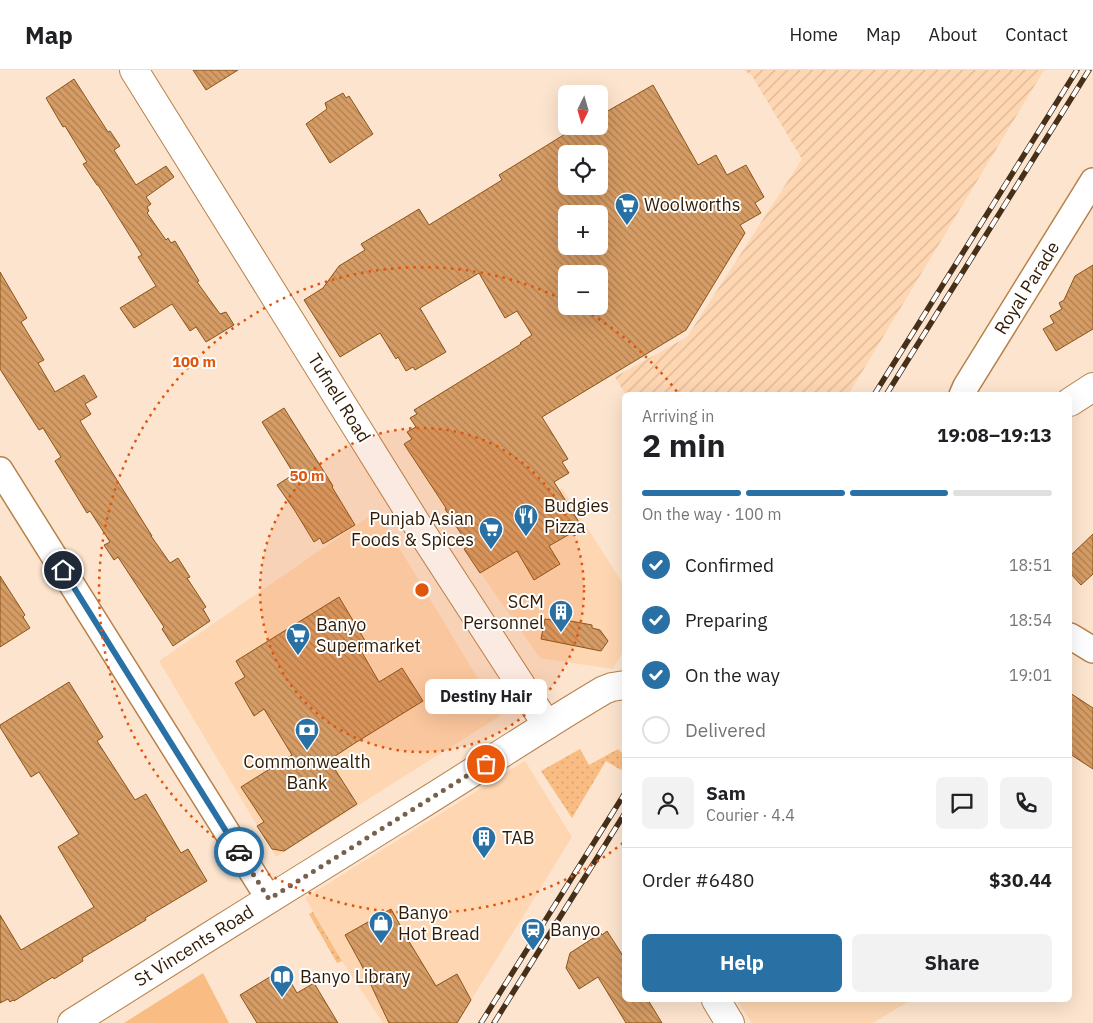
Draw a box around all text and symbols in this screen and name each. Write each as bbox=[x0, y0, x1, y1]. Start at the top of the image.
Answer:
text: Map bbox=[25, 19, 73, 51]
text: Home bbox=[790, 23, 838, 46]
text: Map bbox=[866, 23, 901, 46]
text: About bbox=[929, 23, 977, 46]
text: Contact bbox=[1005, 23, 1068, 46]
north arrow bbox=[558, 85, 608, 135]
map controls bbox=[558, 85, 608, 315]
button: locate bbox=[558, 145, 608, 195]
supermarket icon: Woolworths bbox=[614, 192, 640, 226]
place label: Woolworths bbox=[644, 193, 741, 216]
button: + bbox=[558, 205, 608, 255]
street label: Royal Parade bbox=[989, 237, 1064, 339]
button: − bbox=[558, 265, 608, 315]
street label: Tufnell Road bbox=[303, 349, 376, 447]
text: 100 m bbox=[172, 352, 216, 371]
text: Arriving in bbox=[642, 406, 714, 426]
text: 19:08–19:13 bbox=[937, 423, 1052, 447]
text: 2 min bbox=[642, 424, 726, 466]
text: 50 m bbox=[290, 466, 324, 485]
place label: Budgies Pizza bbox=[544, 494, 609, 538]
restaurant icon: Budgies Pizza bbox=[513, 503, 539, 537]
text: On the way · 100 m bbox=[642, 504, 781, 524]
place label: Punjab Asian Foods & Spices bbox=[351, 507, 474, 551]
supermarket icon: Punjab Asian Foods & Spices bbox=[478, 516, 504, 550]
pin bbox=[42, 549, 84, 591]
icon: check bbox=[642, 551, 670, 579]
text: Confirmed bbox=[685, 553, 774, 577]
text: 18:51 bbox=[1009, 555, 1052, 575]
icon: home bbox=[49, 556, 77, 584]
centre of rings bbox=[413, 581, 431, 599]
place label: SCM Personnel bbox=[463, 590, 544, 634]
building icon: SCM Personnel bbox=[548, 599, 574, 633]
icon: check bbox=[642, 606, 670, 634]
text: Preparing bbox=[685, 608, 767, 632]
text: 18:54 bbox=[1009, 610, 1052, 630]
place label: Banyo Supermarket bbox=[316, 613, 421, 657]
supermarket icon: Banyo Supermarket bbox=[285, 622, 311, 656]
icon: check bbox=[642, 661, 670, 689]
text: On the way bbox=[685, 663, 780, 687]
text: 19:01 bbox=[1009, 665, 1052, 685]
callout: Destiny Hair bbox=[425, 679, 547, 714]
text: Destiny Hair bbox=[440, 686, 532, 706]
bank icon: Commonwealth Bank bbox=[294, 717, 320, 751]
text: Delivered bbox=[685, 718, 766, 742]
pin bbox=[465, 743, 507, 785]
place label: Commonwealth Bank bbox=[243, 750, 371, 794]
icon: bag bbox=[472, 750, 500, 778]
button: person bbox=[642, 777, 694, 829]
button: chat bbox=[936, 777, 988, 829]
button: phone bbox=[1000, 777, 1052, 829]
text: Sam bbox=[706, 781, 746, 805]
text: Courier · 4.4 bbox=[706, 805, 795, 825]
building icon: TAB bbox=[471, 825, 497, 859]
place label: TAB bbox=[502, 826, 534, 849]
courier bbox=[214, 827, 264, 877]
icon: car bbox=[225, 838, 253, 866]
text: Order #6480 bbox=[642, 868, 754, 892]
text: $30.44 bbox=[989, 868, 1052, 892]
street label: St Vincents Road bbox=[130, 900, 258, 991]
place label: Banyo Hot Bread bbox=[398, 901, 480, 945]
shop icon: Banyo Hot Bread bbox=[368, 910, 394, 944]
station icon: Banyo bbox=[520, 917, 546, 951]
place label: Banyo bbox=[550, 918, 600, 941]
button: Help bbox=[642, 934, 842, 992]
button: Share bbox=[852, 934, 1052, 992]
library icon: Banyo Library bbox=[269, 964, 295, 998]
place label: Banyo Library bbox=[300, 965, 411, 988]

